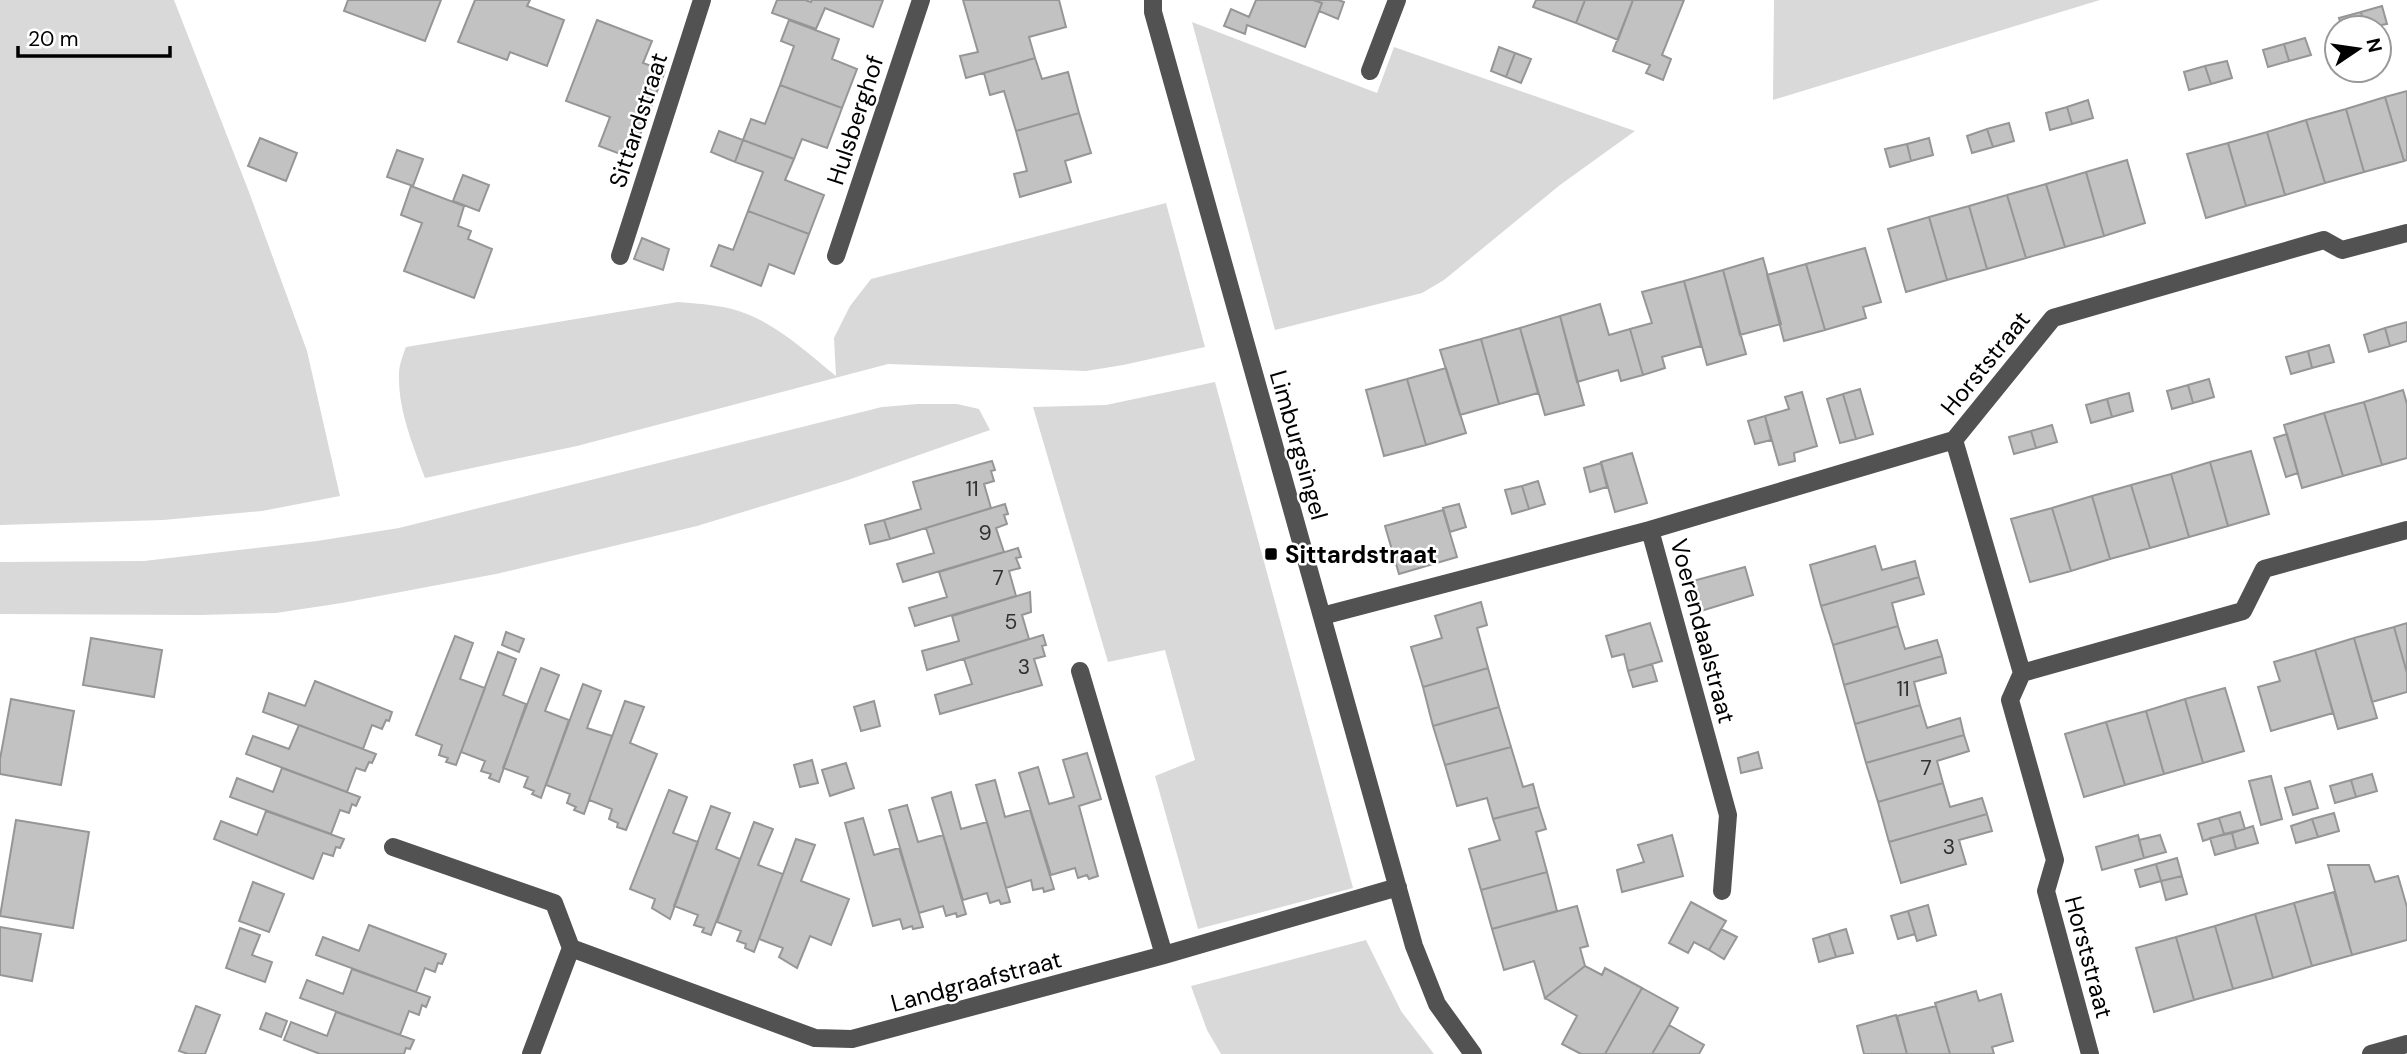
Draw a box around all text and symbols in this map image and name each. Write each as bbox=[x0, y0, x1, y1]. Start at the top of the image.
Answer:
scale bar bbox=[18, 14, 170, 58]
north arrow bbox=[2323, 14, 2393, 84]
text: 20 m bbox=[28, 25, 79, 53]
text: N bbox=[2360, 36, 2388, 55]
street label: Sittardstraat bbox=[602, 49, 674, 191]
street label: Hulsberghof bbox=[820, 51, 890, 189]
street label: Horststraat bbox=[1933, 305, 2037, 421]
street label: Limburgsingel bbox=[1263, 367, 1335, 523]
house number: 11 bbox=[965, 475, 979, 503]
house number: 9 bbox=[978, 519, 992, 547]
street label: Voerendaalstraat bbox=[1663, 535, 1743, 727]
place label: Sittardstraat bbox=[1285, 539, 1437, 570]
marker: Sittardstraat bbox=[1263, 546, 1279, 562]
house number: 7 bbox=[992, 564, 1004, 592]
house number: 5 bbox=[1005, 608, 1017, 636]
house number: 3 bbox=[1018, 653, 1030, 681]
house number: 11 bbox=[1896, 675, 1910, 703]
house number: 7 bbox=[1920, 754, 1932, 782]
house number: 3 bbox=[1943, 833, 1955, 861]
street label: Horststraat bbox=[2058, 892, 2120, 1022]
street label: Landgraafstraat bbox=[887, 943, 1065, 1019]

